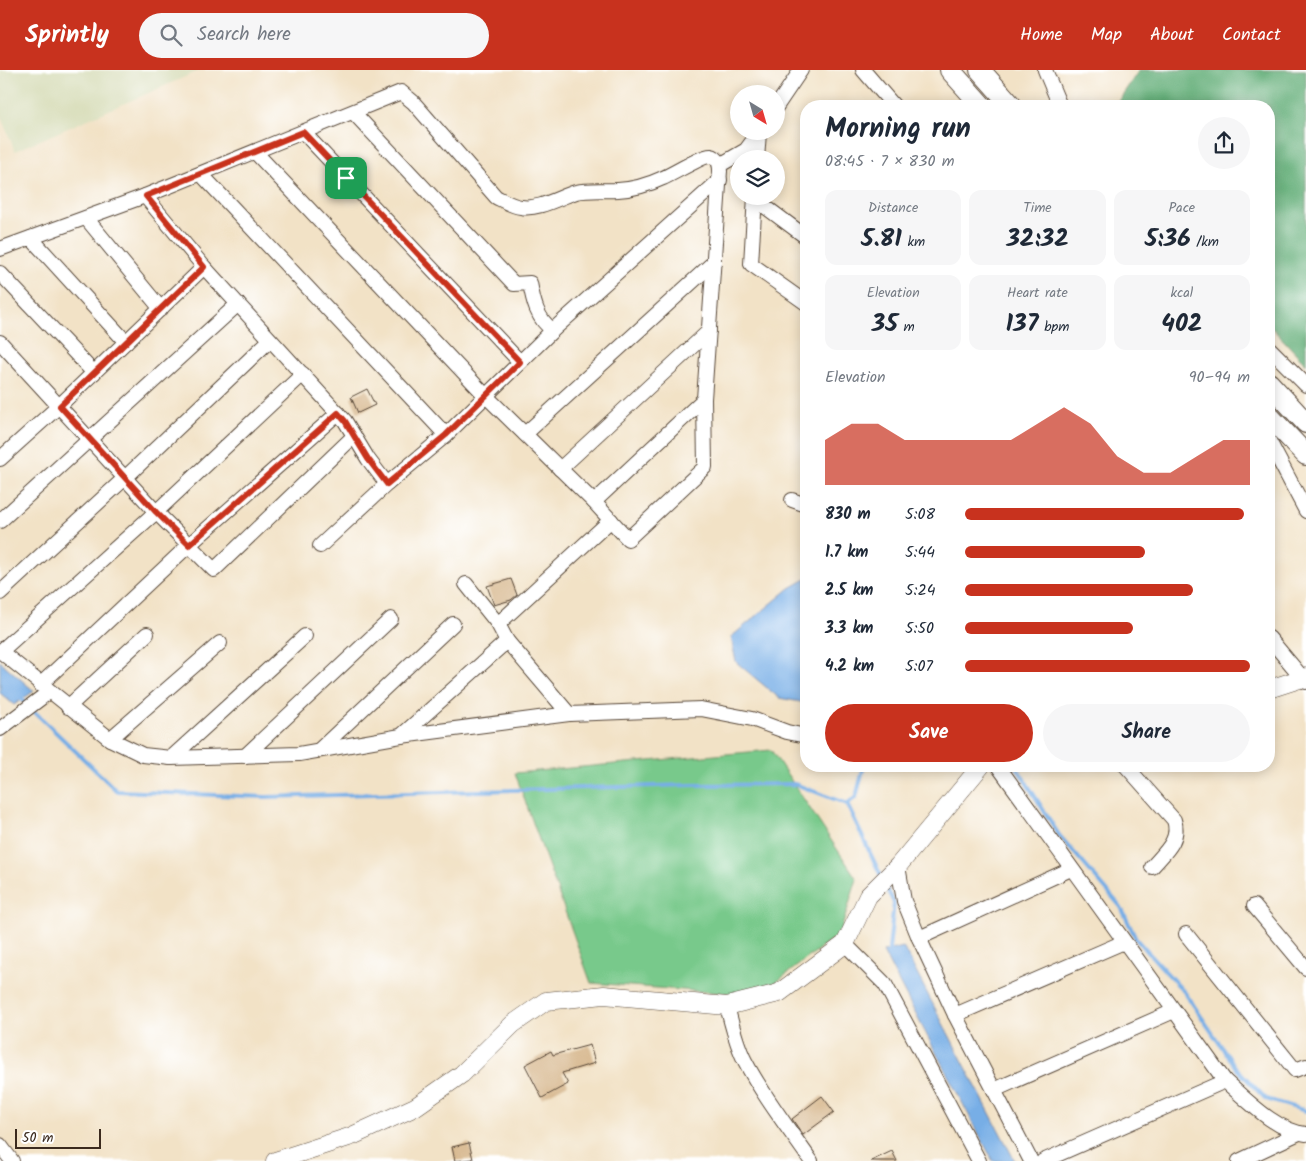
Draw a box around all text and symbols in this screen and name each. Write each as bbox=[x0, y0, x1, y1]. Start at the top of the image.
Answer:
search box bbox=[139, 13, 489, 58]
text: Sprintly bbox=[25, 16, 109, 55]
text: Search here bbox=[197, 20, 291, 50]
icon: search bbox=[157, 21, 185, 49]
text: Home bbox=[1020, 21, 1063, 50]
text: Map bbox=[1091, 21, 1122, 50]
text: About bbox=[1150, 21, 1194, 50]
text: Contact bbox=[1222, 21, 1281, 50]
north arrow bbox=[730, 85, 785, 140]
map controls bbox=[730, 85, 785, 205]
text: Morning run bbox=[825, 107, 971, 152]
button: share bbox=[1198, 117, 1250, 169]
text: 08:45 · 7 × 830 m bbox=[825, 149, 955, 174]
button: layers bbox=[730, 150, 785, 205]
pin bbox=[325, 157, 367, 199]
icon: arrive bbox=[332, 164, 360, 192]
text: Distance bbox=[868, 197, 918, 219]
text: Time bbox=[1023, 197, 1052, 219]
text: Pace bbox=[1168, 197, 1195, 219]
text: 5.81 bbox=[861, 219, 902, 259]
text: 32:32 bbox=[1006, 219, 1069, 259]
text: 5:36 bbox=[1145, 219, 1191, 259]
text: km bbox=[902, 231, 925, 253]
text: /km bbox=[1191, 231, 1219, 253]
text: Elevation bbox=[867, 282, 920, 304]
text: Heart rate bbox=[1007, 282, 1068, 304]
text: kcal bbox=[1170, 282, 1193, 304]
text: 35 bbox=[872, 304, 898, 344]
text: 137 bbox=[1006, 304, 1039, 344]
text: 402 bbox=[1161, 304, 1202, 344]
text: m bbox=[898, 316, 915, 338]
text: bpm bbox=[1039, 316, 1069, 338]
text: Elevation bbox=[825, 365, 886, 390]
text: 90–94 m bbox=[1189, 365, 1250, 390]
text: 830 m bbox=[825, 502, 871, 527]
text: 5:08 bbox=[905, 502, 935, 527]
text: 1.7 km bbox=[825, 540, 868, 565]
text: 5:44 bbox=[905, 540, 935, 565]
text: 2.5 km bbox=[825, 578, 873, 603]
text: 5:24 bbox=[905, 578, 936, 603]
text: 3.3 km bbox=[825, 616, 873, 641]
text: 5:50 bbox=[905, 616, 934, 641]
text: 4.2 km bbox=[825, 654, 874, 679]
text: 5:07 bbox=[905, 654, 933, 679]
button: Save bbox=[825, 704, 1033, 762]
button: Share bbox=[1043, 704, 1250, 762]
scale bar bbox=[15, 1126, 101, 1149]
text: 50 m bbox=[22, 1127, 53, 1149]

